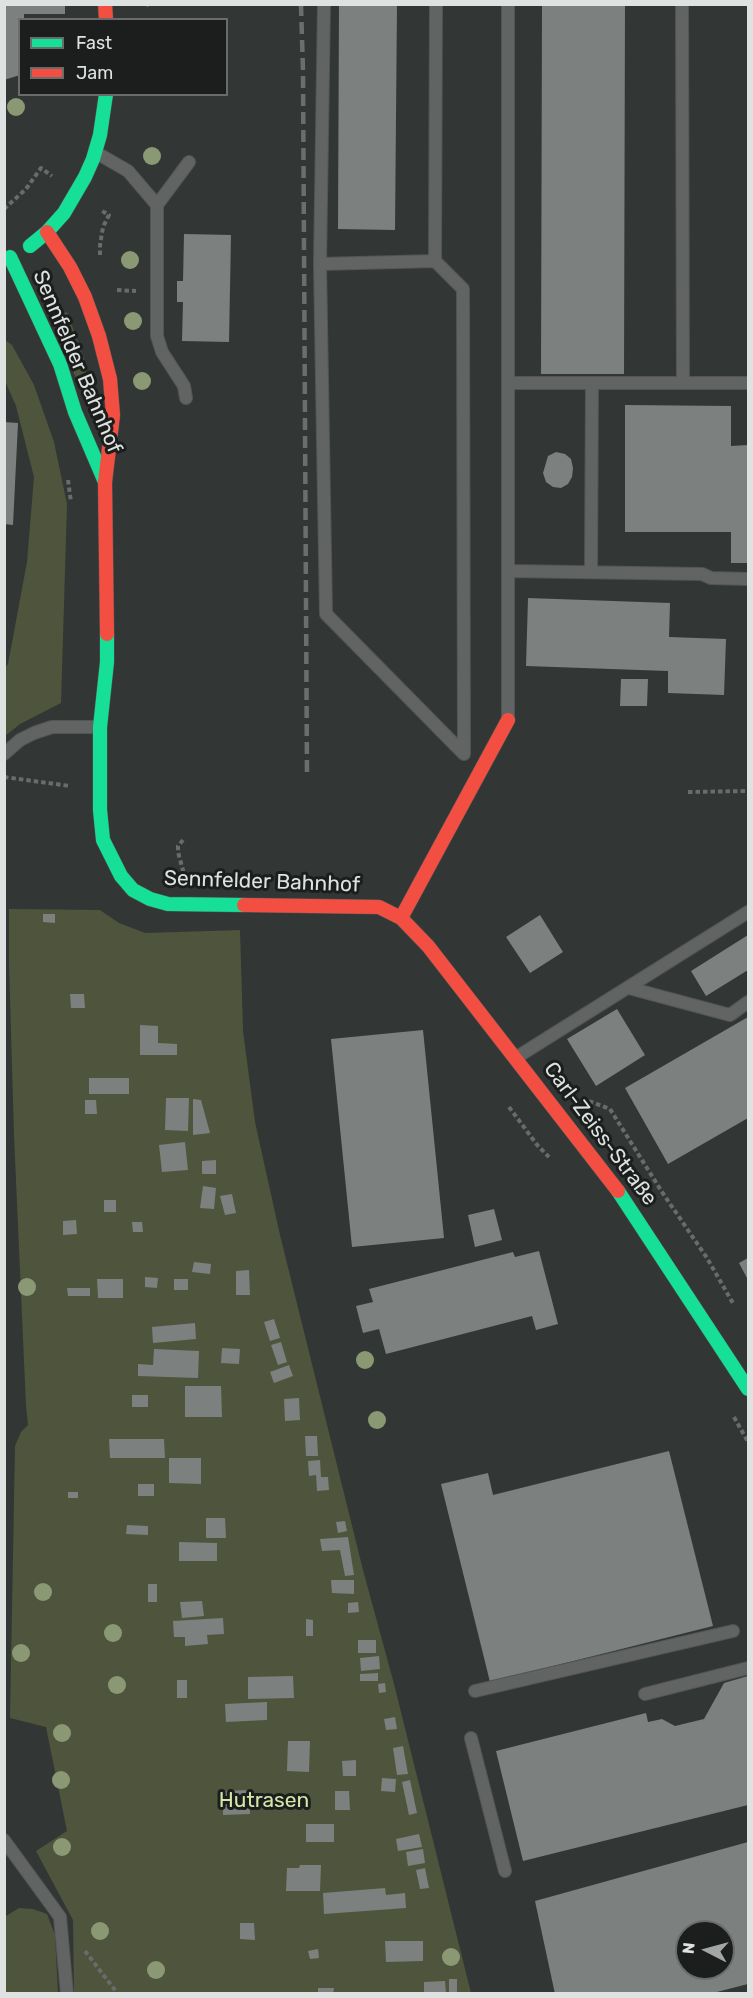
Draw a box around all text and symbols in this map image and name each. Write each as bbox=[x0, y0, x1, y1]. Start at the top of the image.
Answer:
legend bbox=[18, 18, 228, 96]
text: Fast bbox=[76, 32, 112, 54]
text: Jam bbox=[76, 62, 113, 84]
street label: Sennfelder Bahnhof bbox=[27, 267, 127, 457]
street label: Sennfelder Bahnhof bbox=[164, 866, 360, 898]
street label: Carl-Zeiss-Straße bbox=[538, 1057, 662, 1211]
park label: Hutrasen bbox=[219, 1788, 309, 1814]
north arrow bbox=[675, 1920, 735, 1980]
text: N bbox=[679, 1942, 699, 1955]

